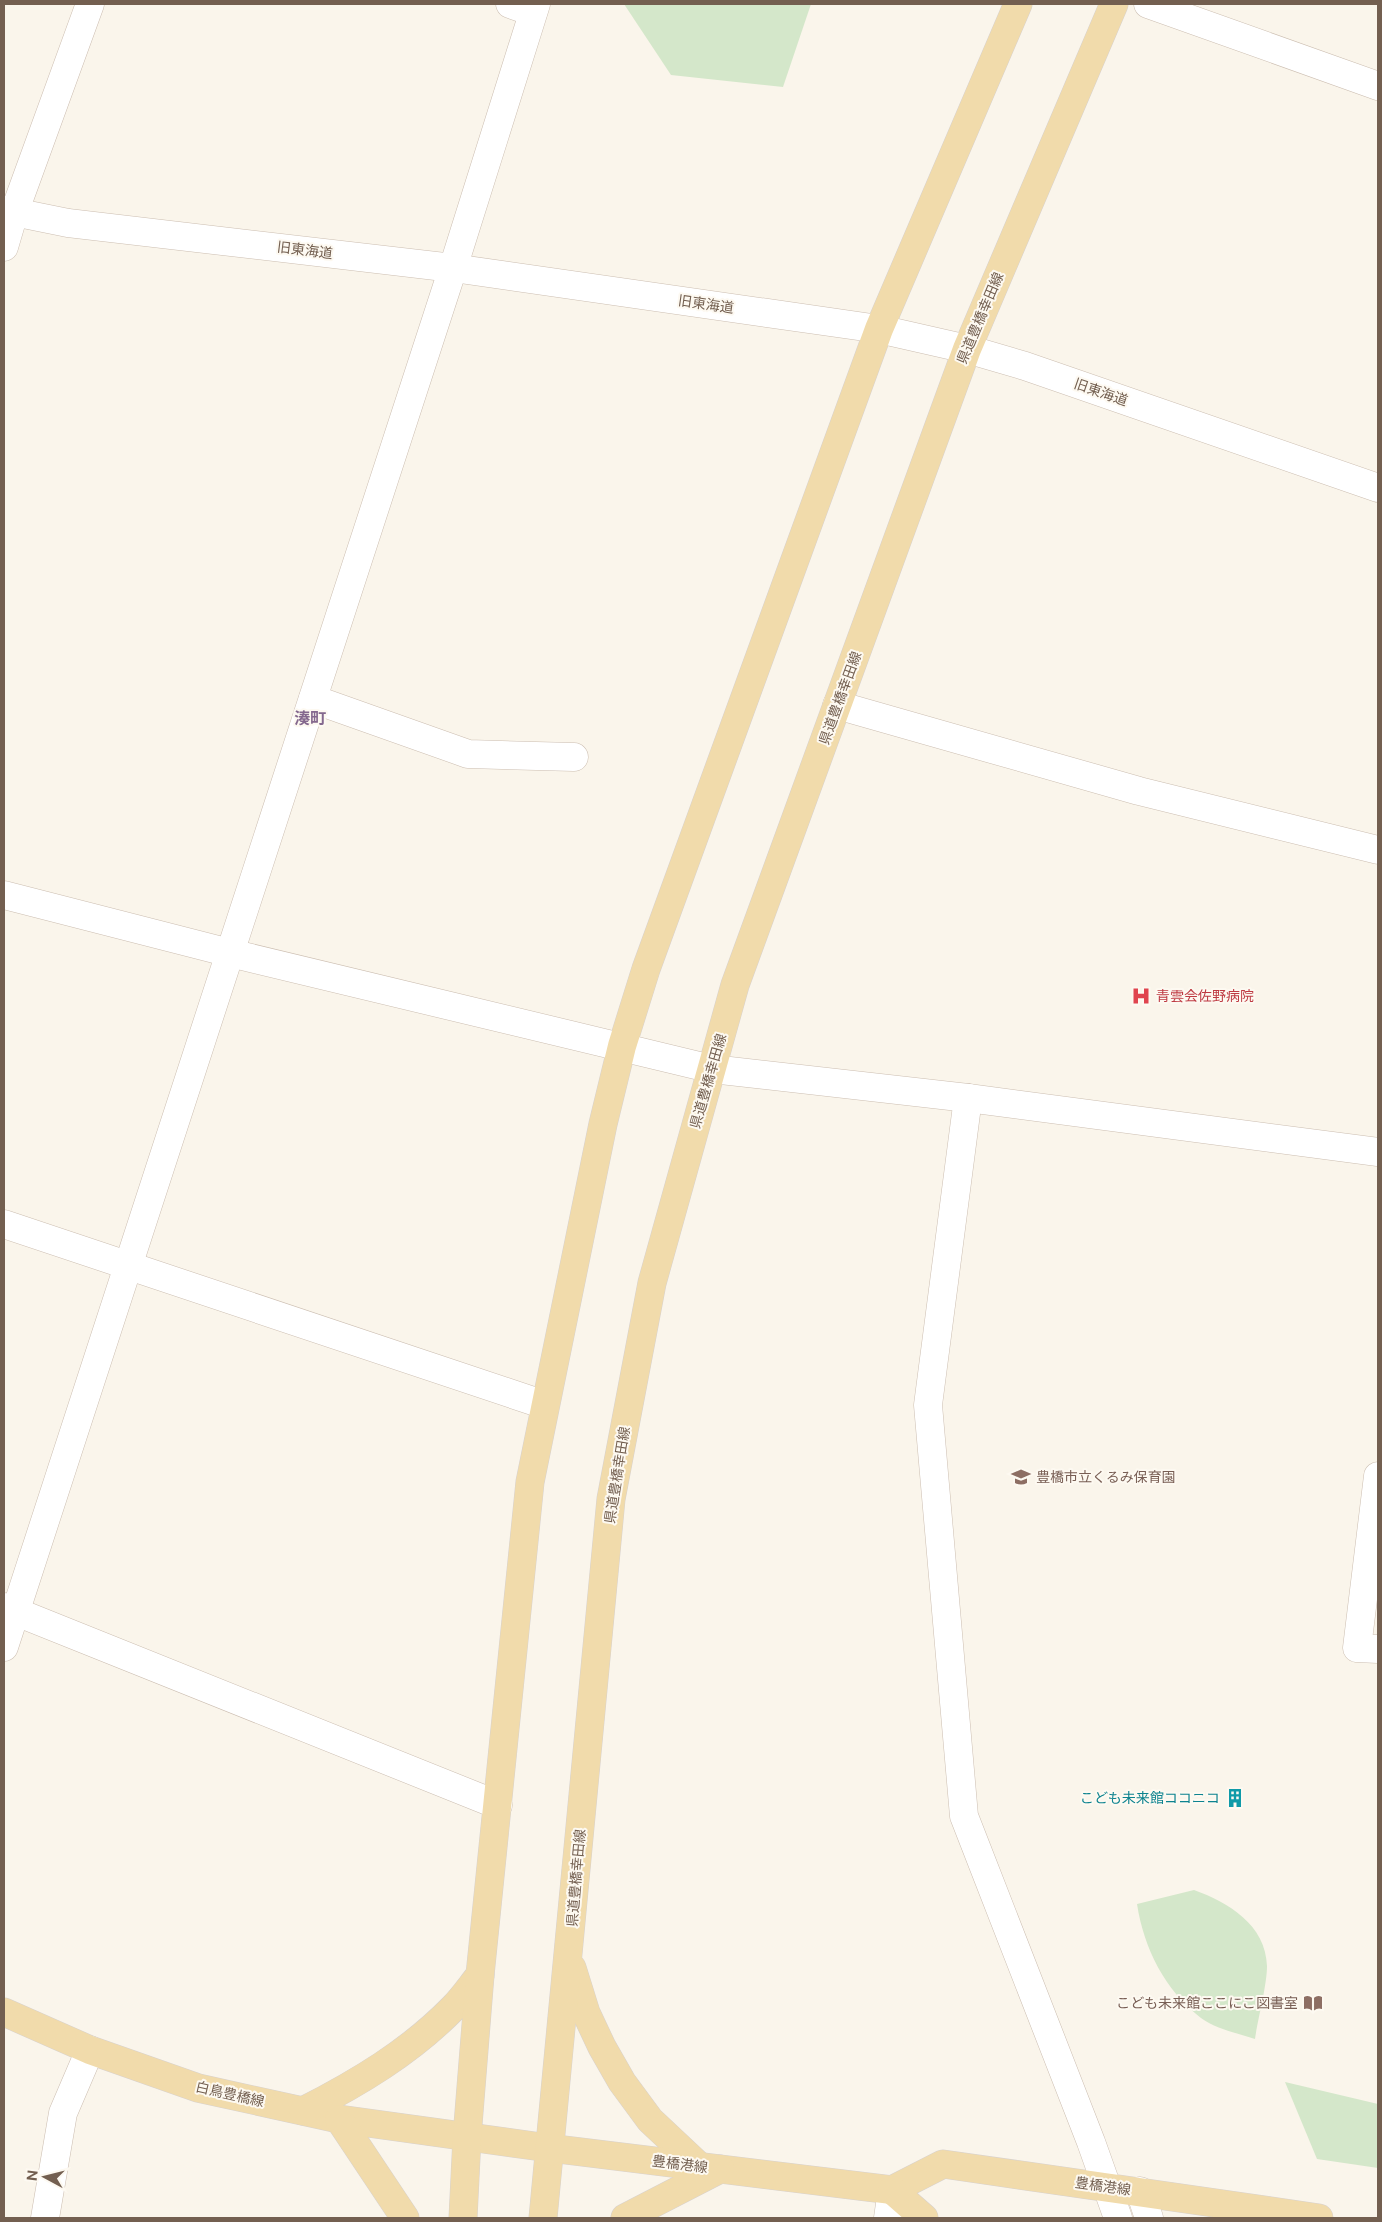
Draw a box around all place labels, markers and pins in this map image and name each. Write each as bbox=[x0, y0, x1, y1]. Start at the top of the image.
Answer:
hospital icon: 青雲会佐野病院 bbox=[1130, 985, 1152, 1007]
place label: 青雲会佐野病院 bbox=[1156, 988, 1254, 1004]
school or university icon: 豊橋市立くるみ保育園 bbox=[1010, 1466, 1032, 1488]
place label: 豊橋市立くるみ保育園 bbox=[1036, 1469, 1176, 1485]
building icon: こども未来館ココニコ bbox=[1224, 1787, 1246, 1809]
place label: こども未来館ココニコ bbox=[1080, 1790, 1220, 1806]
library icon: こども未来館ここにこ図書室 bbox=[1302, 1992, 1324, 2014]
place label: こども未来館ここにこ図書室 bbox=[1116, 1995, 1298, 2011]

